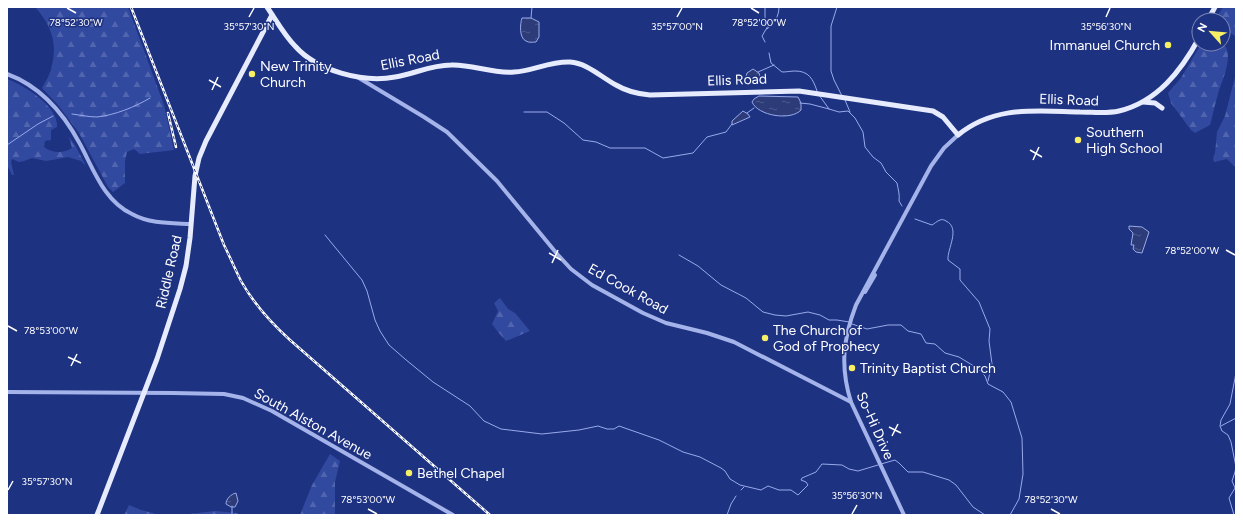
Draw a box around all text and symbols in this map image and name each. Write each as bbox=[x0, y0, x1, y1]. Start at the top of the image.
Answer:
north arrow bbox=[1191, 12, 1231, 52]
text: 78°52'30"W bbox=[49, 16, 103, 29]
text: 78°52'00"W bbox=[732, 16, 786, 29]
text: 35°57'30"N bbox=[224, 20, 274, 33]
text: 35°57'00"N bbox=[651, 20, 703, 33]
text: 35°56'30"N bbox=[1080, 20, 1132, 33]
text: N bbox=[1195, 21, 1210, 34]
place label: Immanuel Church bbox=[1050, 37, 1160, 54]
marker: Immanuel Church bbox=[1163, 40, 1173, 50]
street label: Ellis Road bbox=[379, 46, 441, 74]
place label: New Trinity Church bbox=[260, 58, 332, 91]
marker: New Trinity Church bbox=[247, 69, 257, 79]
street label: Ellis Road bbox=[707, 70, 767, 90]
street label: Ellis Road bbox=[1039, 90, 1099, 110]
place label: Southern High School bbox=[1086, 124, 1163, 157]
marker: Southern High School bbox=[1073, 135, 1083, 145]
street label: Riddle Road bbox=[152, 234, 186, 310]
text: 78°52'00"W bbox=[1165, 244, 1219, 257]
street label: Ed Cook Road bbox=[585, 260, 671, 318]
place label: The Church of God of Prophecy bbox=[773, 322, 880, 355]
text: 78°53'00"W bbox=[24, 324, 78, 337]
marker: The Church of God of Prophecy bbox=[760, 333, 770, 343]
place label: Trinity Baptist Church bbox=[860, 360, 996, 377]
marker: Trinity Baptist Church bbox=[847, 363, 857, 373]
street label: South Alston Avenue bbox=[251, 385, 375, 464]
street label: So-Hi Drive bbox=[853, 390, 898, 463]
place label: Bethel Chapel bbox=[417, 465, 505, 482]
marker: Bethel Chapel bbox=[404, 468, 414, 478]
text: 35°57'30"N bbox=[22, 475, 72, 488]
text: 35°56'30"N bbox=[831, 489, 883, 502]
text: 78°53'00"W bbox=[341, 493, 395, 506]
text: 78°52'30"W bbox=[1024, 493, 1078, 506]

